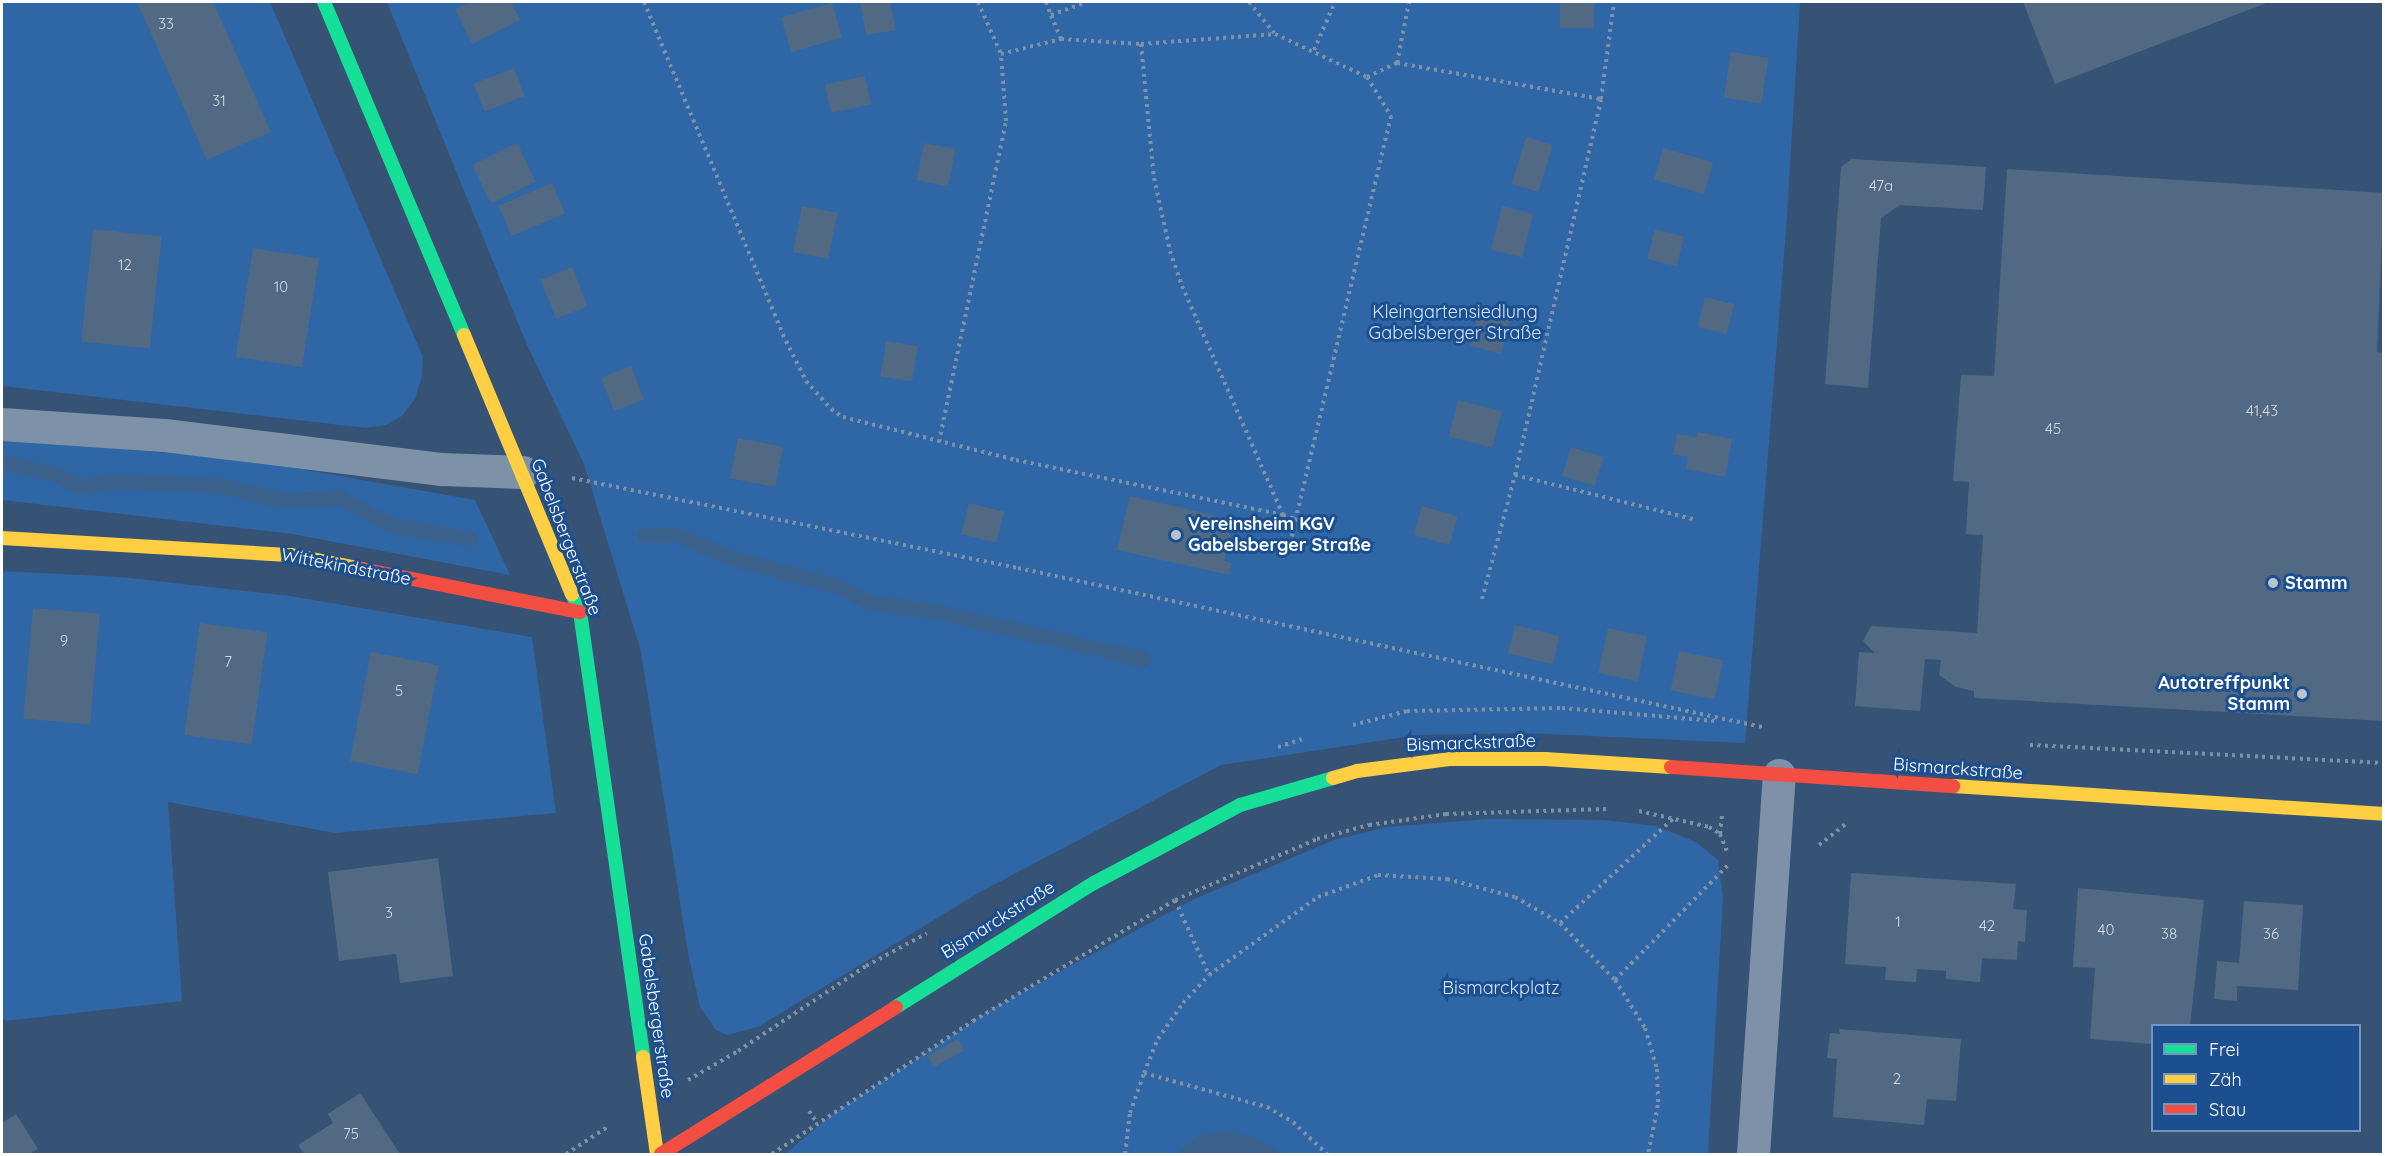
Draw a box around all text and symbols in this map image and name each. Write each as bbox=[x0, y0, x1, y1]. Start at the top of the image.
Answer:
house number: 33 bbox=[158, 15, 174, 33]
house number: 31 bbox=[212, 92, 226, 110]
house number: 47a bbox=[1869, 177, 1893, 195]
house number: 12 bbox=[118, 256, 132, 274]
house number: 10 bbox=[274, 278, 288, 296]
park label: Kleingartensiedlung Gabelsberger Straße bbox=[1369, 302, 1541, 344]
house number: 41,43 bbox=[2246, 402, 2278, 420]
house number: 45 bbox=[2045, 420, 2061, 438]
street label: Gabelsbergerstraße bbox=[526, 456, 606, 618]
place label: Vereinsheim KGV Gabelsberger Straße bbox=[1188, 514, 1371, 556]
marker: Vereinsheim KGV Gabelsberger Straße bbox=[1169, 528, 1183, 542]
street label: Wittekindstraße bbox=[279, 544, 413, 590]
place label: Stamm bbox=[2285, 572, 2348, 594]
marker: Stamm bbox=[2266, 576, 2280, 590]
house number: 9 bbox=[60, 632, 68, 650]
house number: 7 bbox=[224, 653, 232, 671]
place label: Autotreffpunkt Stamm bbox=[2158, 673, 2290, 716]
house number: 5 bbox=[395, 682, 403, 700]
marker: Autotreffpunkt Stamm bbox=[2295, 687, 2309, 701]
street label: Bismarckstraße bbox=[1406, 730, 1536, 756]
street label: Bismarckstraße bbox=[1892, 754, 2024, 784]
street label: Bismarckstraße bbox=[937, 876, 1059, 964]
house number: 3 bbox=[385, 904, 393, 922]
house number: 1 bbox=[1895, 913, 1901, 931]
house number: 42 bbox=[1979, 917, 1995, 935]
house number: 40 bbox=[2098, 921, 2114, 939]
house number: 38 bbox=[2161, 925, 2177, 943]
house number: 36 bbox=[2263, 925, 2279, 943]
street label: Gabelsbergerstraße bbox=[634, 932, 678, 1100]
park label: Bismarckplatz bbox=[1442, 977, 1560, 999]
legend bbox=[2151, 1024, 2361, 1132]
text: Frei bbox=[2209, 1038, 2240, 1061]
text: Zäh bbox=[2209, 1068, 2242, 1091]
house number: 2 bbox=[1893, 1070, 1901, 1088]
text: Stau bbox=[2209, 1098, 2246, 1121]
house number: 75 bbox=[343, 1125, 359, 1143]

